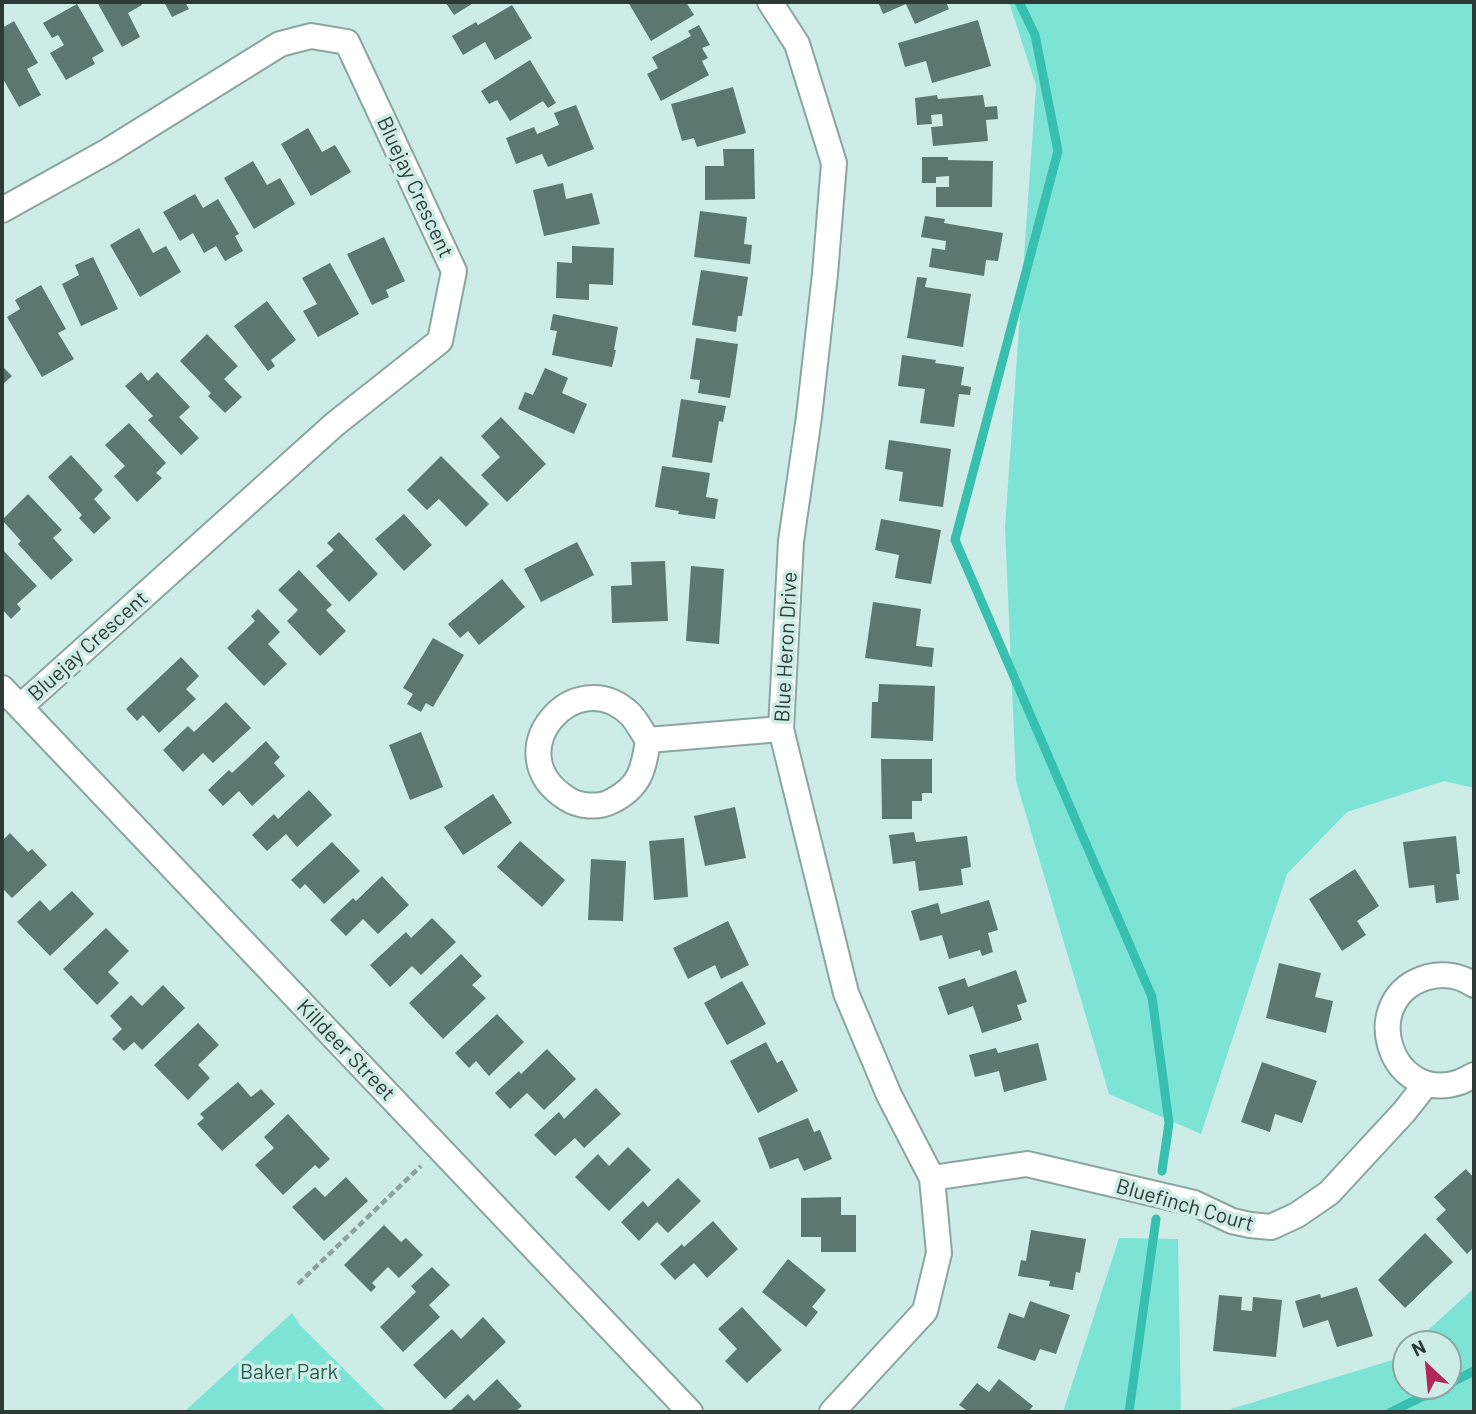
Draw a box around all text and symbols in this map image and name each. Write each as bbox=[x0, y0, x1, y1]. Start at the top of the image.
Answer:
street label: Bluejay Crescent bbox=[371, 113, 459, 261]
street label: Blue Heron Drive bbox=[769, 571, 803, 723]
street label: Bluejay Crescent bbox=[23, 586, 153, 706]
street label: Killdeer Street bbox=[291, 994, 401, 1106]
street label: Bluefinch Court bbox=[1113, 1173, 1257, 1237]
north arrow bbox=[1392, 1330, 1462, 1400]
text: N bbox=[1408, 1334, 1429, 1361]
park label: Baker Park bbox=[240, 1359, 338, 1385]

